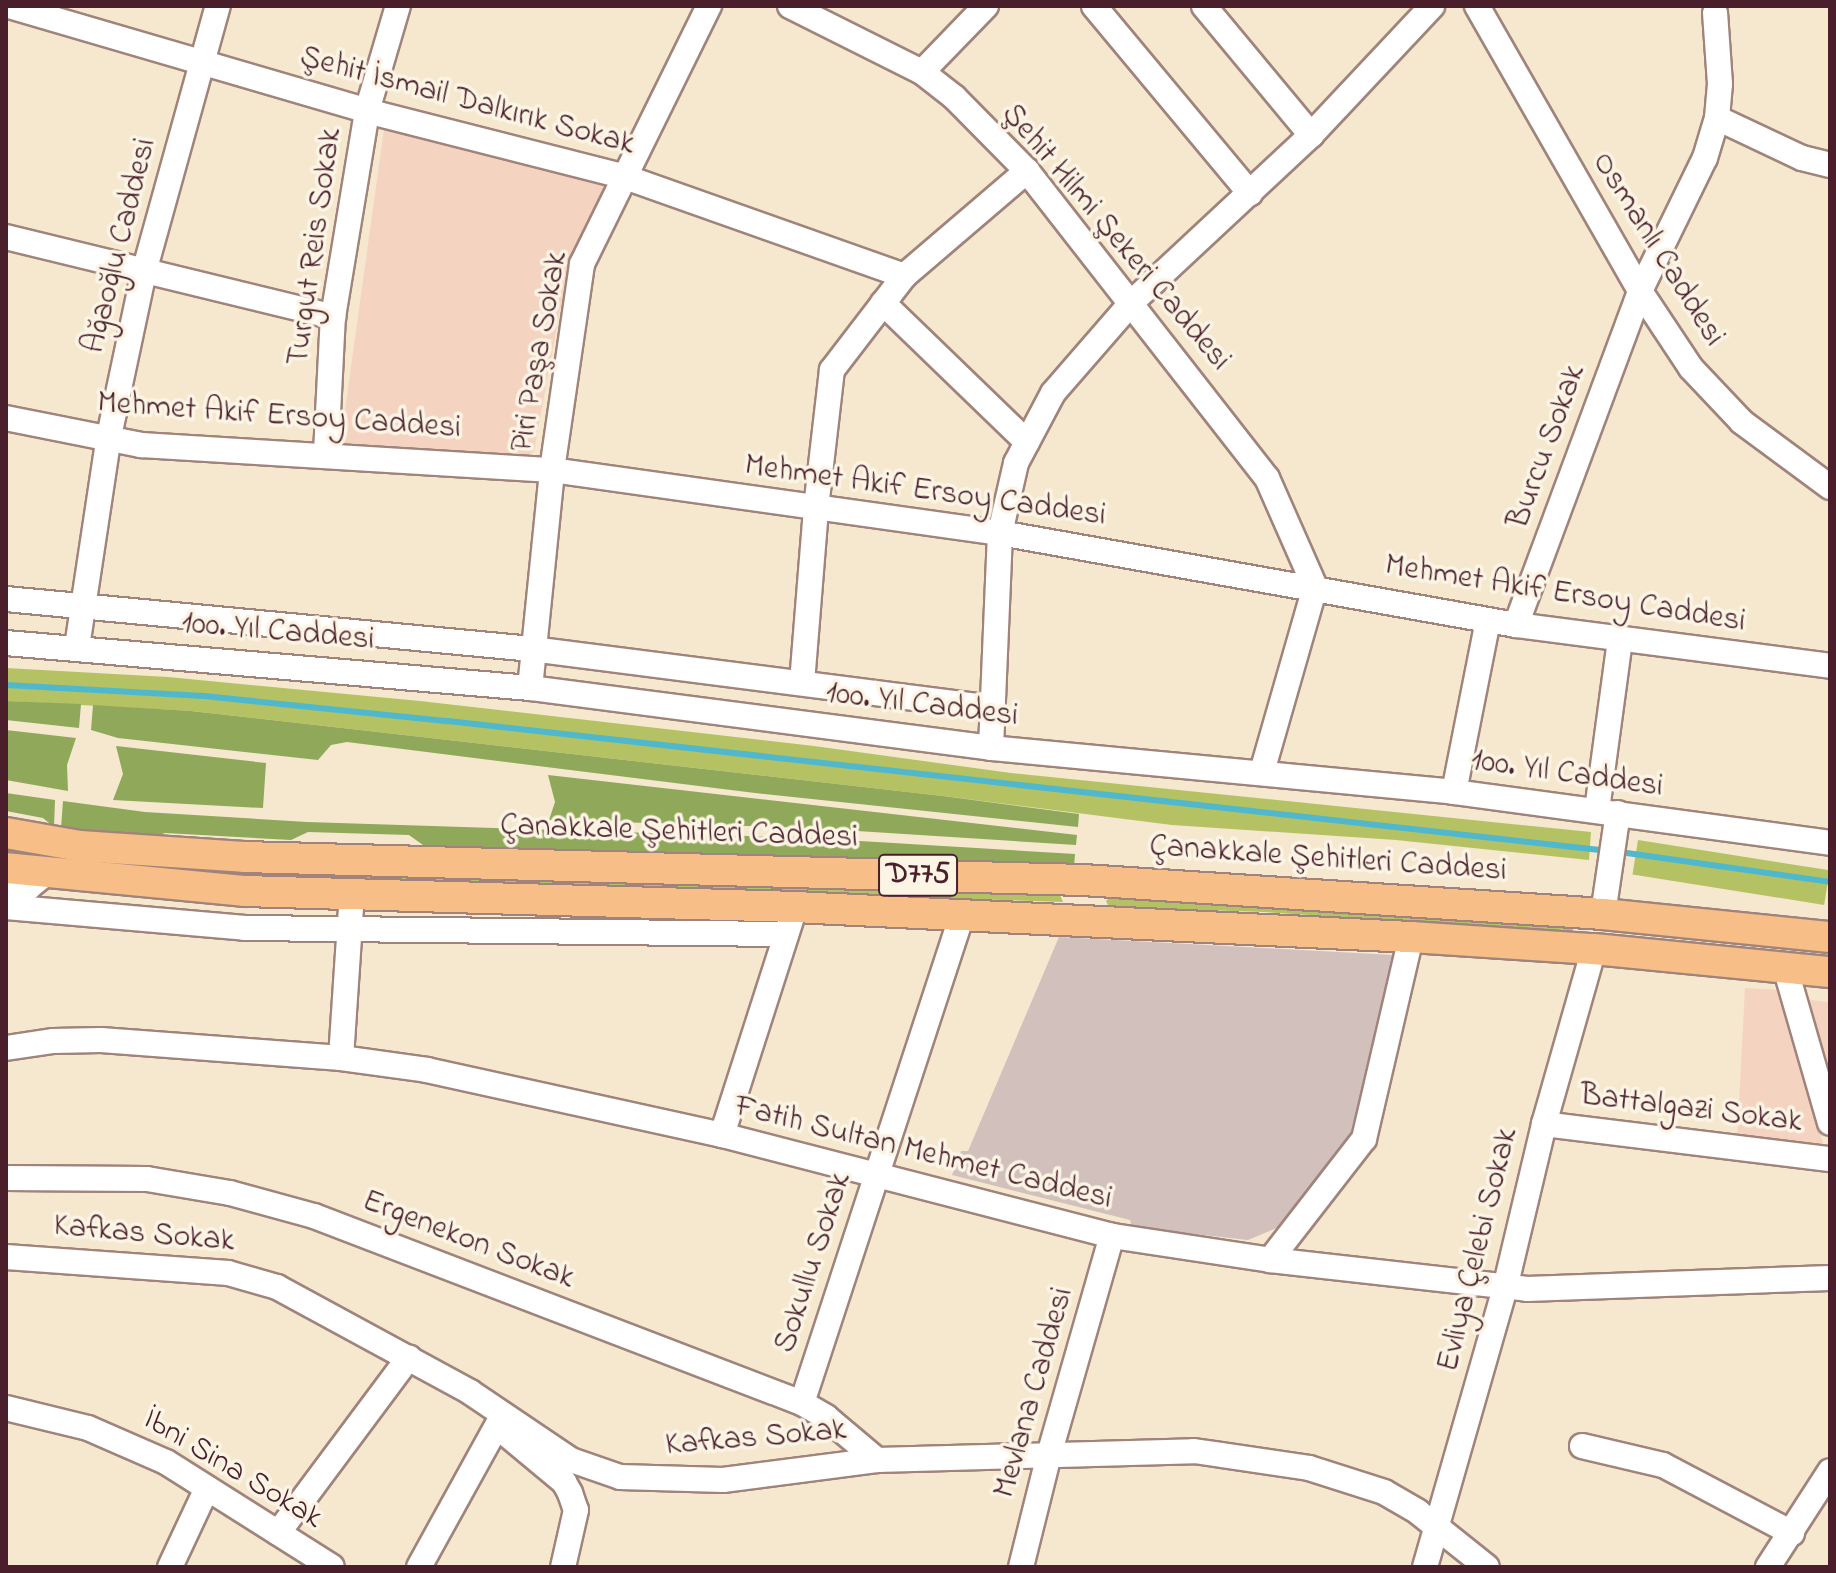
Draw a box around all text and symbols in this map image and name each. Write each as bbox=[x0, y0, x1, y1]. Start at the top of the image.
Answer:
street label: Şehit İsmail Dalkırık Sokak bbox=[296, 39, 638, 165]
street label: Şehit Hilmi Şekeri Caddesi bbox=[992, 97, 1238, 379]
street label: Turgut Reis Sokak bbox=[280, 126, 352, 368]
street label: Ağaoğlu Caddesi bbox=[76, 135, 166, 357]
street label: Osmanlı Caddesi bbox=[1582, 146, 1732, 354]
street label: Piri Paşa Sokak bbox=[504, 249, 578, 455]
street label: Burcu Sokak bbox=[1501, 360, 1595, 534]
street label: Mehmet Akif Ersoy Caddesi bbox=[96, 385, 462, 449]
street label: Mehmet Akif Ersoy Caddesi bbox=[742, 448, 1108, 536]
street label: Mehmet Akif Ersoy Caddesi bbox=[1382, 548, 1748, 642]
street label: 100. Yıl Caddesi bbox=[180, 605, 376, 661]
street label: 100. Yıl Caddesi bbox=[824, 675, 1020, 737]
street label: 100. Yıl Caddesi bbox=[1469, 743, 1665, 807]
street label: Çanakkale Şehitleri Caddesi bbox=[499, 808, 859, 858]
street label: Çanakkale Şehitleri Caddesi bbox=[1148, 828, 1508, 892]
road number: D775 bbox=[878, 849, 958, 901]
street label: Battalgazi Sokak bbox=[1578, 1077, 1804, 1143]
street label: Fatih Sultan Mehmet Caddesi bbox=[730, 1088, 1116, 1220]
street label: Evliya Çelebi Sokak bbox=[1430, 1124, 1528, 1376]
street label: Sokullu Sokak bbox=[767, 1168, 861, 1358]
street label: Ergenekon Sokak bbox=[356, 1183, 580, 1299]
street label: Kafkas Sokak bbox=[52, 1208, 236, 1262]
street label: Mevlana Caddesi bbox=[987, 1283, 1083, 1503]
street label: İbni Sina Sokak bbox=[135, 1401, 329, 1539]
street label: Kafkas Sokak bbox=[664, 1412, 848, 1466]

